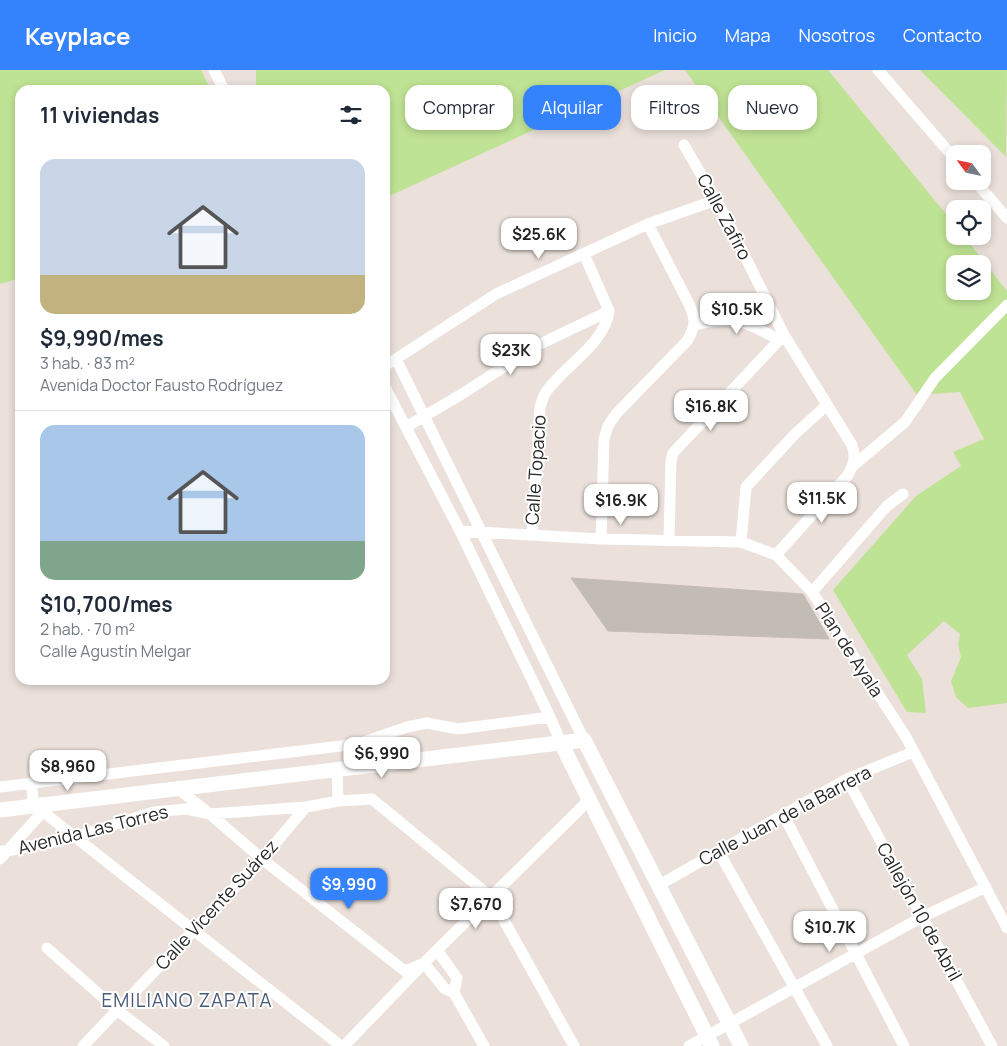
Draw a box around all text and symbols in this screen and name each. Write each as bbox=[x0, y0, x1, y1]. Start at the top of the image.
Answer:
text: Keyplace bbox=[25, 19, 130, 52]
text: Inicio bbox=[653, 23, 697, 47]
text: Mapa bbox=[725, 23, 771, 47]
text: Nosotros bbox=[799, 23, 875, 47]
text: Contacto bbox=[903, 23, 982, 47]
chip: Comprar bbox=[405, 85, 513, 130]
chip: Alquilar bbox=[523, 85, 621, 130]
chip: Filtros bbox=[631, 85, 718, 130]
chip: Nuevo bbox=[728, 85, 817, 130]
text: 11 viviendas bbox=[40, 101, 159, 129]
icon: filters bbox=[337, 101, 365, 129]
north arrow bbox=[946, 145, 991, 190]
map controls bbox=[946, 145, 991, 300]
street label: Calle Zafiro bbox=[692, 169, 758, 264]
icon: home bbox=[158, 192, 248, 282]
button: locate bbox=[946, 200, 991, 245]
pin: $25.6K bbox=[498, 218, 580, 260]
text: $25.6K bbox=[512, 223, 566, 245]
button: layers bbox=[946, 255, 991, 300]
pin: $10.5K bbox=[696, 292, 778, 335]
text: $10.5K bbox=[711, 298, 763, 320]
text: $9,990/mes bbox=[40, 324, 164, 352]
pin: $23K bbox=[481, 334, 541, 376]
text: $23K bbox=[491, 339, 531, 361]
text: 3 hab. · 83 m² bbox=[40, 352, 135, 374]
text: Avenida Doctor Fausto Rodríguez bbox=[40, 374, 283, 396]
pin: $16.8K bbox=[670, 390, 752, 432]
text: $16.8K bbox=[685, 395, 737, 417]
street label: Calle Topacio bbox=[519, 414, 551, 526]
icon: home bbox=[158, 457, 248, 547]
pin: $11.5K bbox=[781, 482, 863, 524]
pin: $16.9K bbox=[580, 484, 662, 526]
text: $11.5K bbox=[798, 487, 846, 509]
text: $16.9K bbox=[595, 489, 647, 511]
text: $10,700/mes bbox=[40, 590, 173, 618]
street label: Plan de Ayala bbox=[810, 598, 889, 701]
text: 2 hab. · 70 m² bbox=[40, 618, 135, 640]
text: Calle Agustín Melgar bbox=[40, 640, 191, 662]
pin: $6,990 bbox=[341, 736, 423, 779]
text: $6,990 bbox=[354, 742, 410, 764]
pin: $8,960 bbox=[27, 750, 109, 792]
text: $8,960 bbox=[40, 755, 96, 777]
street label: Calle Juan de la Barrera bbox=[694, 759, 875, 871]
street label: Avenida Las Torres bbox=[15, 799, 170, 859]
street label: Calle Vicente Suárez bbox=[150, 834, 283, 975]
street label: Callejón 10 de Abril bbox=[872, 838, 968, 985]
pin: $9,990 bbox=[308, 868, 390, 910]
text: $9,990 bbox=[321, 873, 377, 895]
pin: $7,670 bbox=[435, 888, 517, 930]
text: $7,670 bbox=[450, 893, 502, 915]
pin: $10.7K bbox=[789, 910, 871, 953]
text: $10.7K bbox=[804, 916, 856, 938]
district label: EMILIANO ZAPATA bbox=[101, 987, 273, 1013]

